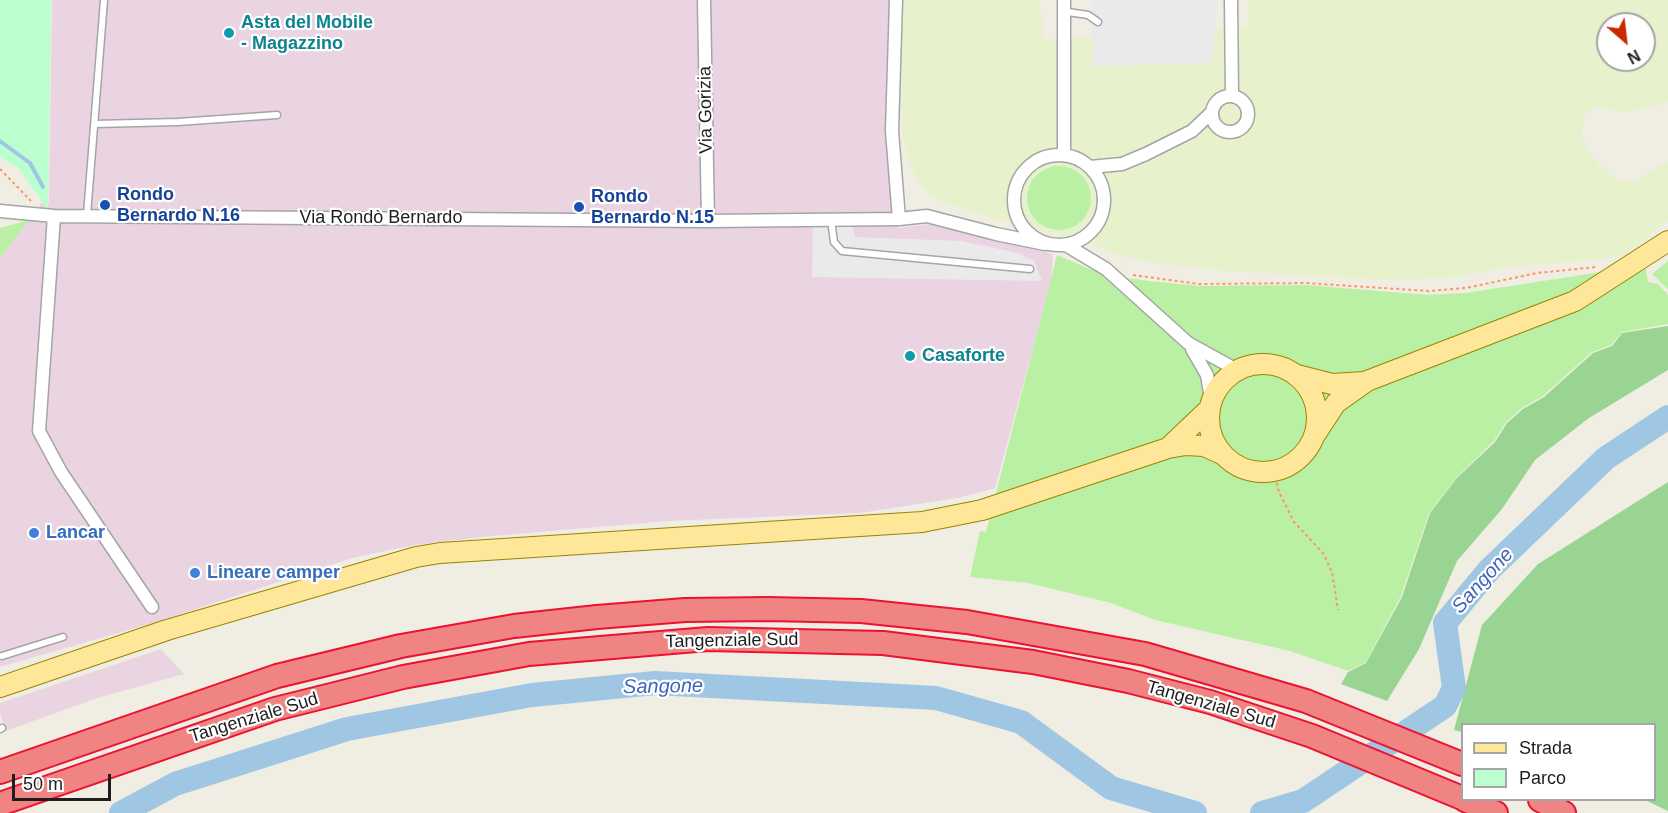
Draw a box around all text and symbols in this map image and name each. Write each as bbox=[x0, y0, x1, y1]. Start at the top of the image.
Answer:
place label: Asta del Mobile - Magazzino bbox=[241, 12, 373, 54]
north arrow bbox=[1596, 12, 1656, 72]
marker: Asta del Mobile - Magazzino bbox=[222, 26, 236, 40]
text: N bbox=[1625, 46, 1643, 67]
street label: Via Gorizia bbox=[694, 66, 718, 154]
place label: Rondo Bernardo N.16 bbox=[117, 184, 240, 226]
place label: Rondo Bernardo N.15 bbox=[591, 186, 714, 228]
marker: Rondo Bernardo N.16 bbox=[98, 198, 112, 212]
marker: Rondo Bernardo N.15 bbox=[572, 200, 586, 214]
street label: Via Rondò Bernardo bbox=[300, 207, 462, 229]
place label: Casaforte bbox=[922, 345, 1005, 367]
marker: Casaforte bbox=[903, 349, 917, 363]
place label: Lancar bbox=[46, 522, 105, 544]
marker: Lancar bbox=[27, 526, 41, 540]
water label: Sangone bbox=[1447, 543, 1519, 619]
place label: Lineare camper bbox=[207, 562, 340, 584]
marker: Lineare camper bbox=[188, 566, 202, 580]
street label: Tangenziale Sud bbox=[665, 629, 799, 653]
water label: Sangone bbox=[623, 674, 703, 700]
street label: Tangenziale Sud bbox=[1144, 676, 1278, 734]
street label: Tangenziale Sud bbox=[187, 688, 321, 748]
legend bbox=[1461, 723, 1656, 801]
text: Strada bbox=[1519, 738, 1572, 758]
scale bar bbox=[15, 762, 114, 800]
text: Parco bbox=[1519, 768, 1566, 788]
text: 50 m bbox=[23, 774, 63, 794]

